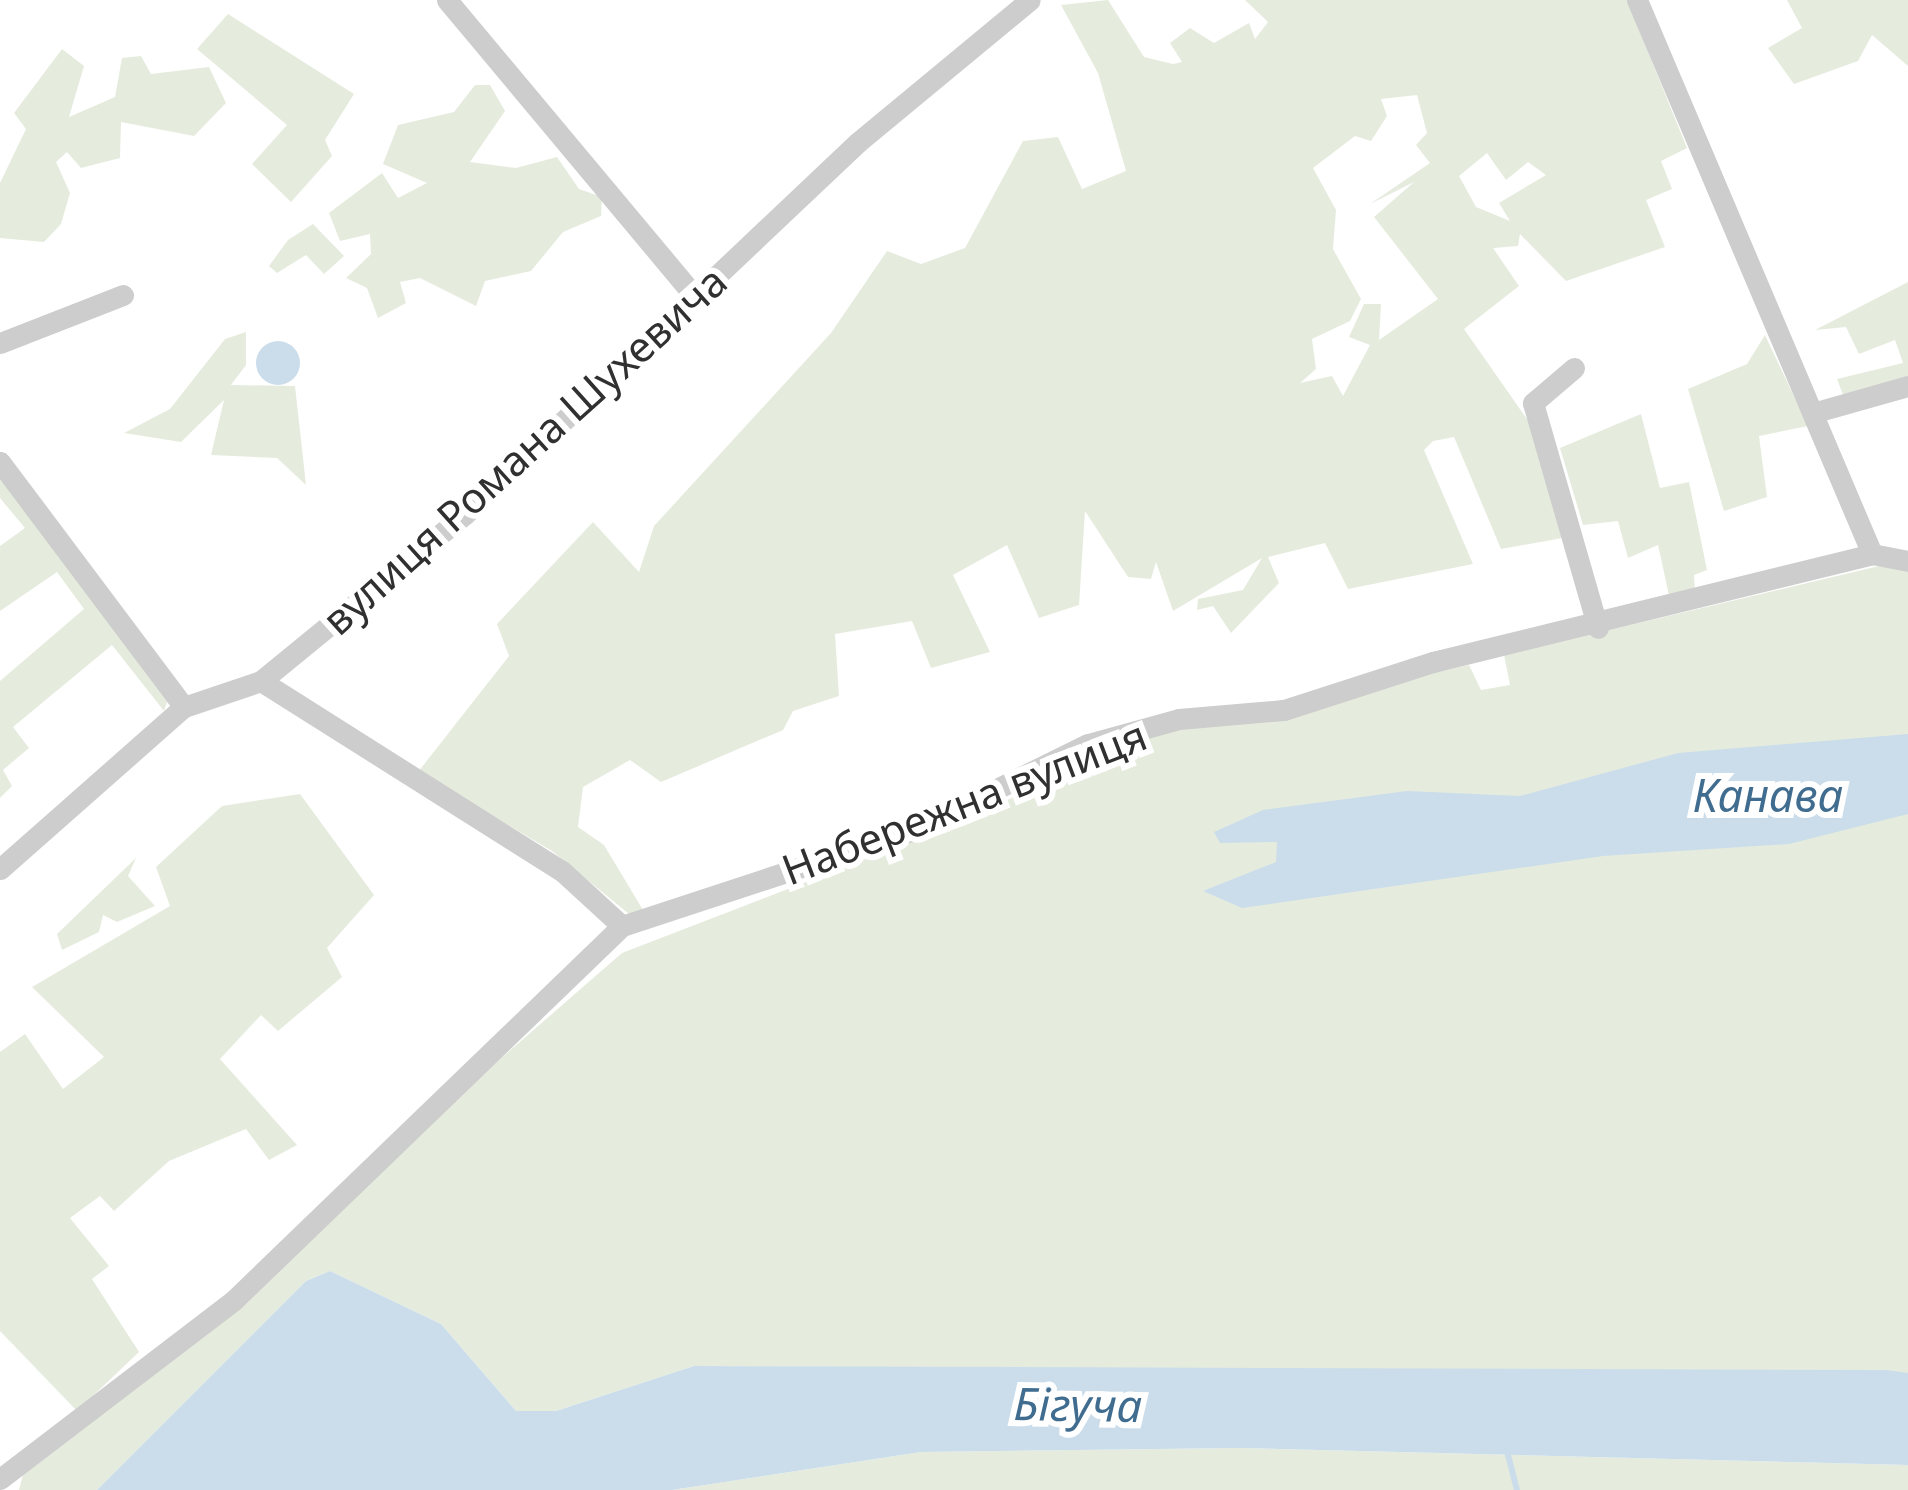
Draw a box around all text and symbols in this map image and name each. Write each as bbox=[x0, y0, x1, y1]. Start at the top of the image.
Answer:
street label: вулиця Романа Шухевича bbox=[312, 255, 736, 645]
street label: Набережна вулиця bbox=[775, 709, 1153, 895]
water label: Канава bbox=[1693, 768, 1843, 822]
water label: Бігуча bbox=[1013, 1376, 1143, 1432]

